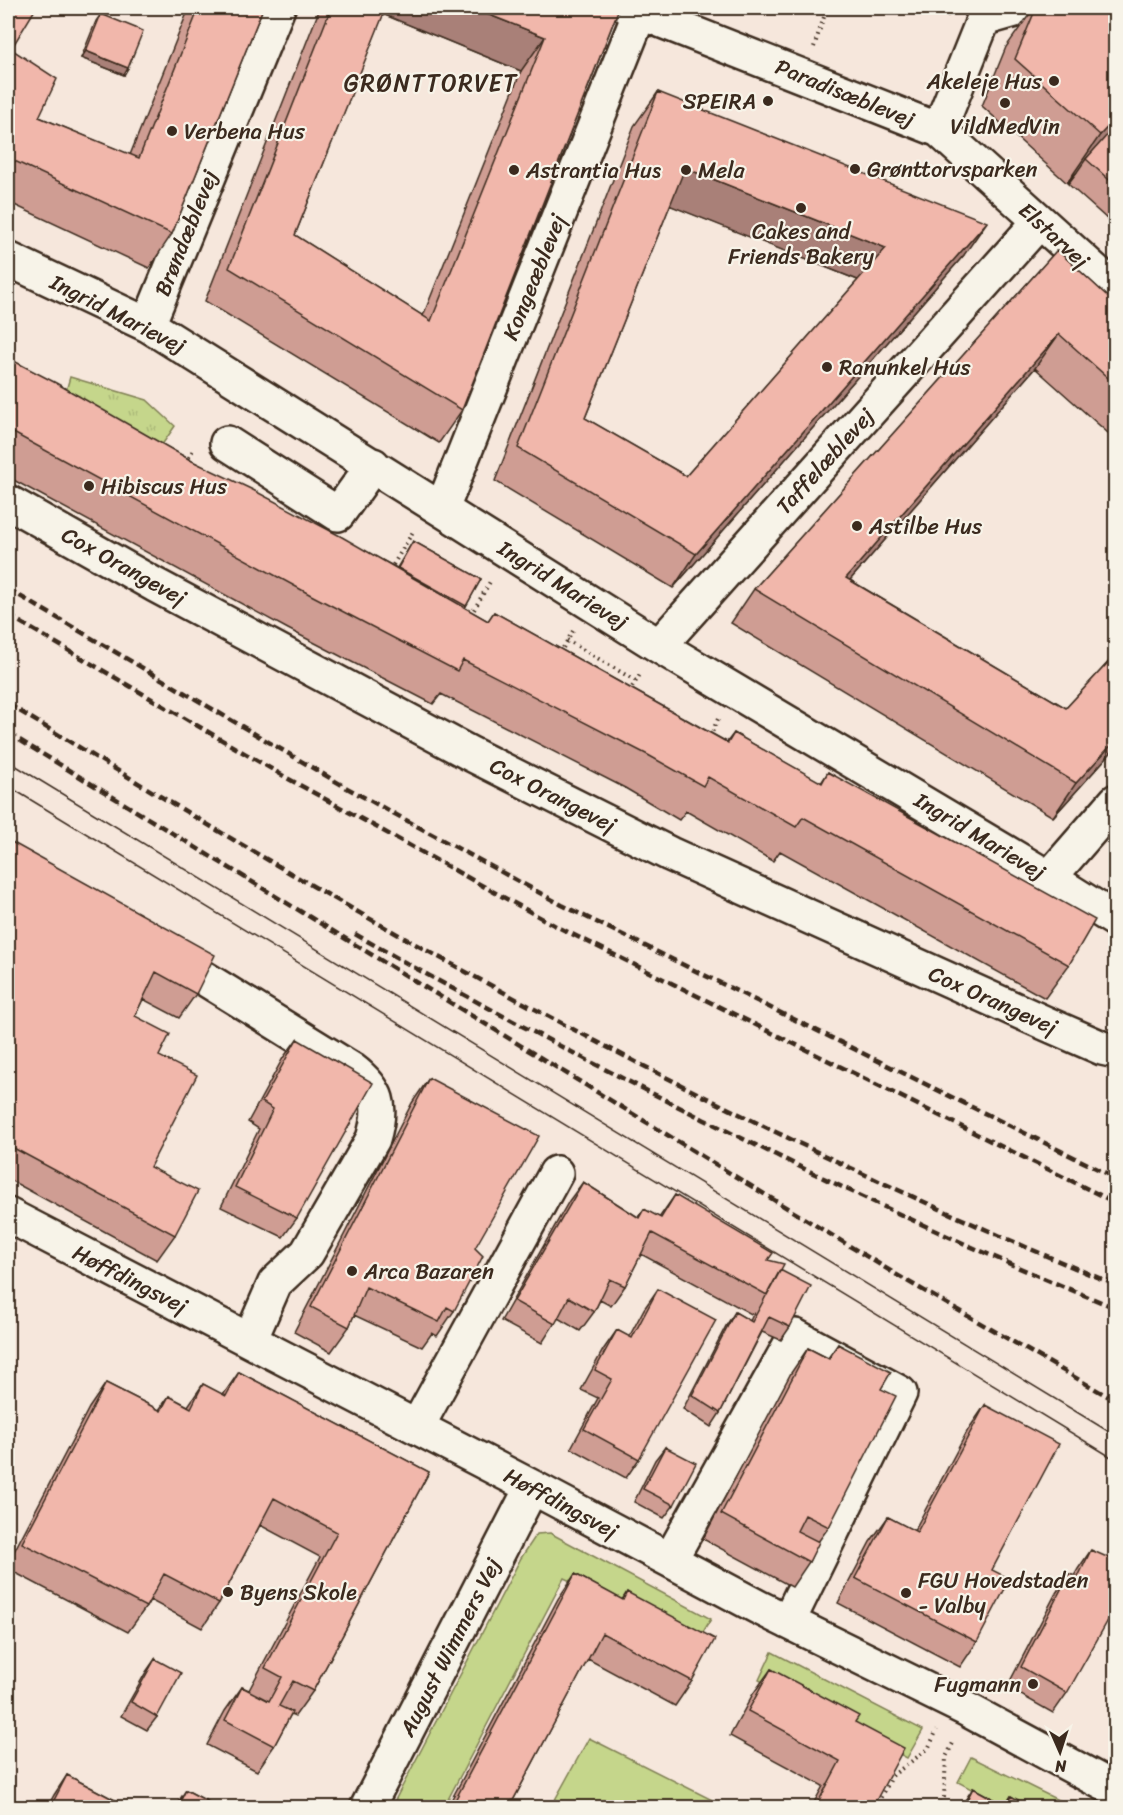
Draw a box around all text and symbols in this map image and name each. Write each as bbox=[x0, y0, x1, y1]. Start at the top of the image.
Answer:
street label: Paradisæblevej bbox=[769, 47, 921, 139]
district label: GRØNTTORVET bbox=[344, 62, 518, 104]
place label: Akeleje Hus bbox=[926, 62, 1043, 101]
marker: Akeleje Hus bbox=[1047, 74, 1061, 88]
place label: SPEIRA bbox=[683, 82, 756, 121]
marker: SPEIRA bbox=[761, 94, 775, 108]
marker: VildMedVin bbox=[998, 96, 1012, 110]
place label: VildMedVin bbox=[950, 107, 1060, 146]
place label: Verbena Hus bbox=[184, 112, 306, 151]
marker: Verbena Hus bbox=[165, 124, 179, 138]
place label: Grønttorvsparken bbox=[867, 150, 1037, 189]
place label: Astrantia Hus bbox=[525, 151, 661, 190]
place label: Mela bbox=[698, 151, 746, 190]
marker: Grønttorvsparken bbox=[848, 162, 862, 176]
street label: Brøndæblevej bbox=[143, 163, 229, 302]
marker: Astrantia Hus bbox=[507, 163, 521, 177]
marker: Mela bbox=[679, 163, 693, 177]
street label: Elstarvej bbox=[1009, 192, 1100, 279]
marker: Cakes and Friends Bakery bbox=[794, 201, 808, 215]
street label: Kongeæblevej bbox=[491, 206, 578, 346]
place label: Cakes and Friends Bakery bbox=[728, 212, 875, 276]
street label: Ingrid Marievej bbox=[42, 263, 194, 365]
place label: Ranunkel Hus bbox=[839, 348, 972, 387]
marker: Ranunkel Hus bbox=[820, 360, 834, 374]
street label: Taffelæblevej bbox=[766, 398, 885, 524]
place label: Hibiscus Hus bbox=[101, 467, 228, 506]
marker: Hibiscus Hus bbox=[82, 479, 96, 493]
place label: Astilbe Hus bbox=[868, 507, 983, 546]
street label: Cox Orangevej bbox=[54, 516, 195, 617]
marker: Astilbe Hus bbox=[850, 519, 864, 533]
street label: Ingrid Marievej bbox=[489, 529, 637, 641]
street label: Cox Orangevej bbox=[483, 746, 625, 844]
street label: Ingrid Marievej bbox=[906, 781, 1054, 891]
street label: Cox Orangevej bbox=[922, 954, 1065, 1046]
street label: Høffdingsvej bbox=[65, 1233, 196, 1325]
place label: Arca Bazaren bbox=[363, 1252, 494, 1291]
marker: Arca Bazaren bbox=[345, 1264, 359, 1278]
street label: Høffdingsvej bbox=[497, 1456, 627, 1550]
street label: August Wimmers Vej bbox=[388, 1550, 512, 1744]
place label: FGU Hovedstaden - Valby bbox=[918, 1561, 1088, 1625]
place label: Byens Skole bbox=[240, 1573, 357, 1612]
marker: Byens Skole bbox=[221, 1585, 235, 1599]
marker: FGU Hovedstaden - Valby bbox=[899, 1586, 913, 1600]
place label: Fugmann bbox=[934, 1665, 1021, 1704]
marker: Fugmann bbox=[1026, 1677, 1040, 1691]
north arrow bbox=[1030, 1722, 1090, 1782]
text: N bbox=[1054, 1752, 1068, 1781]

